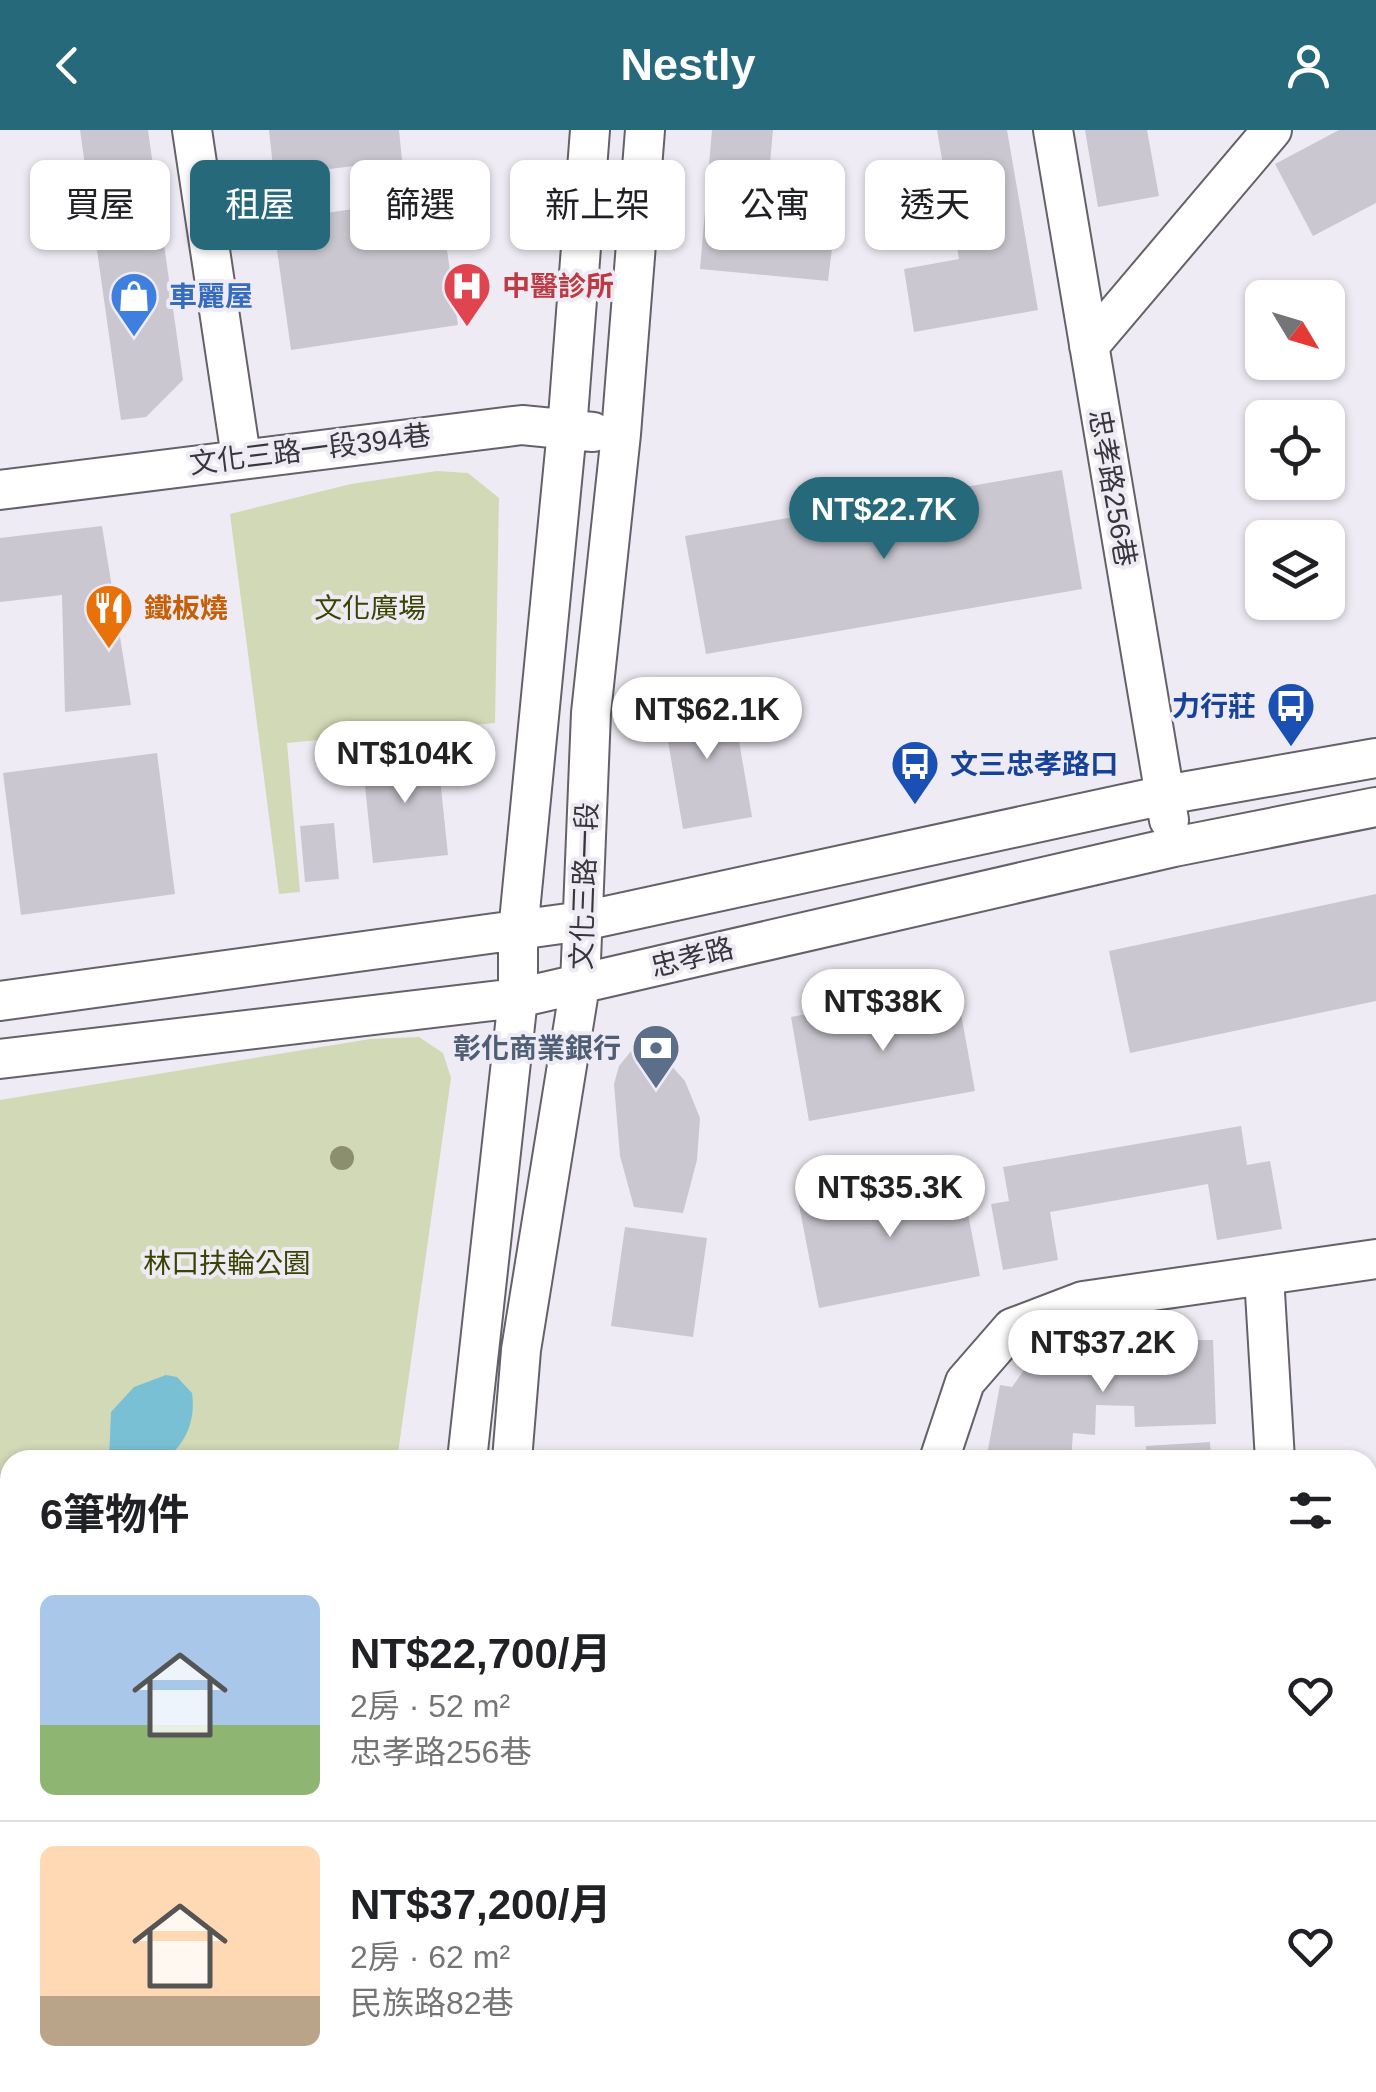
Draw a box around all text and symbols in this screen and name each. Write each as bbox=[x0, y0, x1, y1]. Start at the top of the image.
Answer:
icon: back bbox=[40, 38, 95, 93]
icon: person bbox=[1281, 38, 1336, 93]
text: Nestly bbox=[620, 39, 756, 90]
chip: 買屋 bbox=[30, 160, 170, 250]
chip: 租屋 bbox=[190, 160, 330, 250]
chip: 篩選 bbox=[350, 160, 490, 250]
chip: 新上架 bbox=[510, 160, 685, 250]
chip: 公寓 bbox=[705, 160, 845, 250]
chip: 透天 bbox=[865, 160, 1005, 250]
hospital icon: 中醫診所 bbox=[441, 260, 493, 328]
shop icon: 車麗屋 bbox=[108, 270, 160, 338]
place label: 中醫診所 bbox=[502, 271, 614, 302]
north arrow bbox=[1245, 280, 1345, 380]
map controls bbox=[1245, 280, 1345, 620]
place label: 車麗屋 bbox=[169, 281, 253, 312]
button: locate bbox=[1245, 400, 1345, 500]
street label: 忠孝路256巷 bbox=[1083, 407, 1142, 569]
street label: 文化三路一段394巷 bbox=[188, 419, 432, 480]
pin: NT$22.7K bbox=[781, 477, 987, 562]
text: NT$22.7K bbox=[811, 491, 957, 527]
button: layers bbox=[1245, 520, 1345, 620]
restaurant icon: 鐵板燒 bbox=[83, 582, 135, 650]
place label: 鐵板燒 bbox=[144, 593, 228, 624]
park label: 文化廣場 bbox=[314, 593, 426, 624]
pin: NT$62.1K bbox=[604, 677, 810, 762]
bus stop icon: 力行莊 bbox=[1265, 680, 1317, 748]
text: NT$62.1K bbox=[634, 691, 780, 727]
place label: 力行莊 bbox=[1172, 691, 1256, 722]
pin: NT$104K bbox=[313, 721, 497, 806]
text: NT$104K bbox=[337, 735, 473, 771]
bus stop icon: 文三忠孝路口 bbox=[889, 738, 941, 806]
place label: 文三忠孝路口 bbox=[950, 749, 1118, 780]
street label: 文化三路一段 bbox=[566, 802, 603, 971]
street label: 忠孝路 bbox=[648, 932, 737, 983]
pin: NT$38K bbox=[802, 969, 964, 1054]
text: NT$38K bbox=[823, 983, 943, 1019]
bank icon: 彰化商業銀行 bbox=[630, 1022, 682, 1090]
place label: 彰化商業銀行 bbox=[453, 1033, 621, 1064]
pin: NT$35.3K bbox=[787, 1155, 993, 1240]
text: NT$35.3K bbox=[817, 1169, 963, 1205]
park label: 林口扶輪公園 bbox=[143, 1248, 311, 1279]
pin: NT$37.2K bbox=[1000, 1310, 1206, 1395]
text: NT$37.2K bbox=[1030, 1324, 1176, 1360]
icon: filters bbox=[1283, 1483, 1338, 1538]
text: 6筆物件 bbox=[40, 1491, 189, 1538]
text: NT$22,700/月 bbox=[350, 1630, 611, 1677]
icon: home bbox=[120, 1635, 240, 1755]
icon: heart bbox=[1283, 1668, 1338, 1723]
text: 2房 · 52 m² bbox=[350, 1688, 510, 1724]
text: 忠孝路256巷 bbox=[350, 1734, 531, 1770]
text: NT$37,200/月 bbox=[350, 1881, 611, 1928]
icon: home bbox=[120, 1886, 240, 2006]
icon: heart bbox=[1283, 1919, 1338, 1974]
text: 2房 · 62 m² bbox=[350, 1939, 510, 1975]
text: 民族路82巷 bbox=[350, 1985, 514, 2021]

